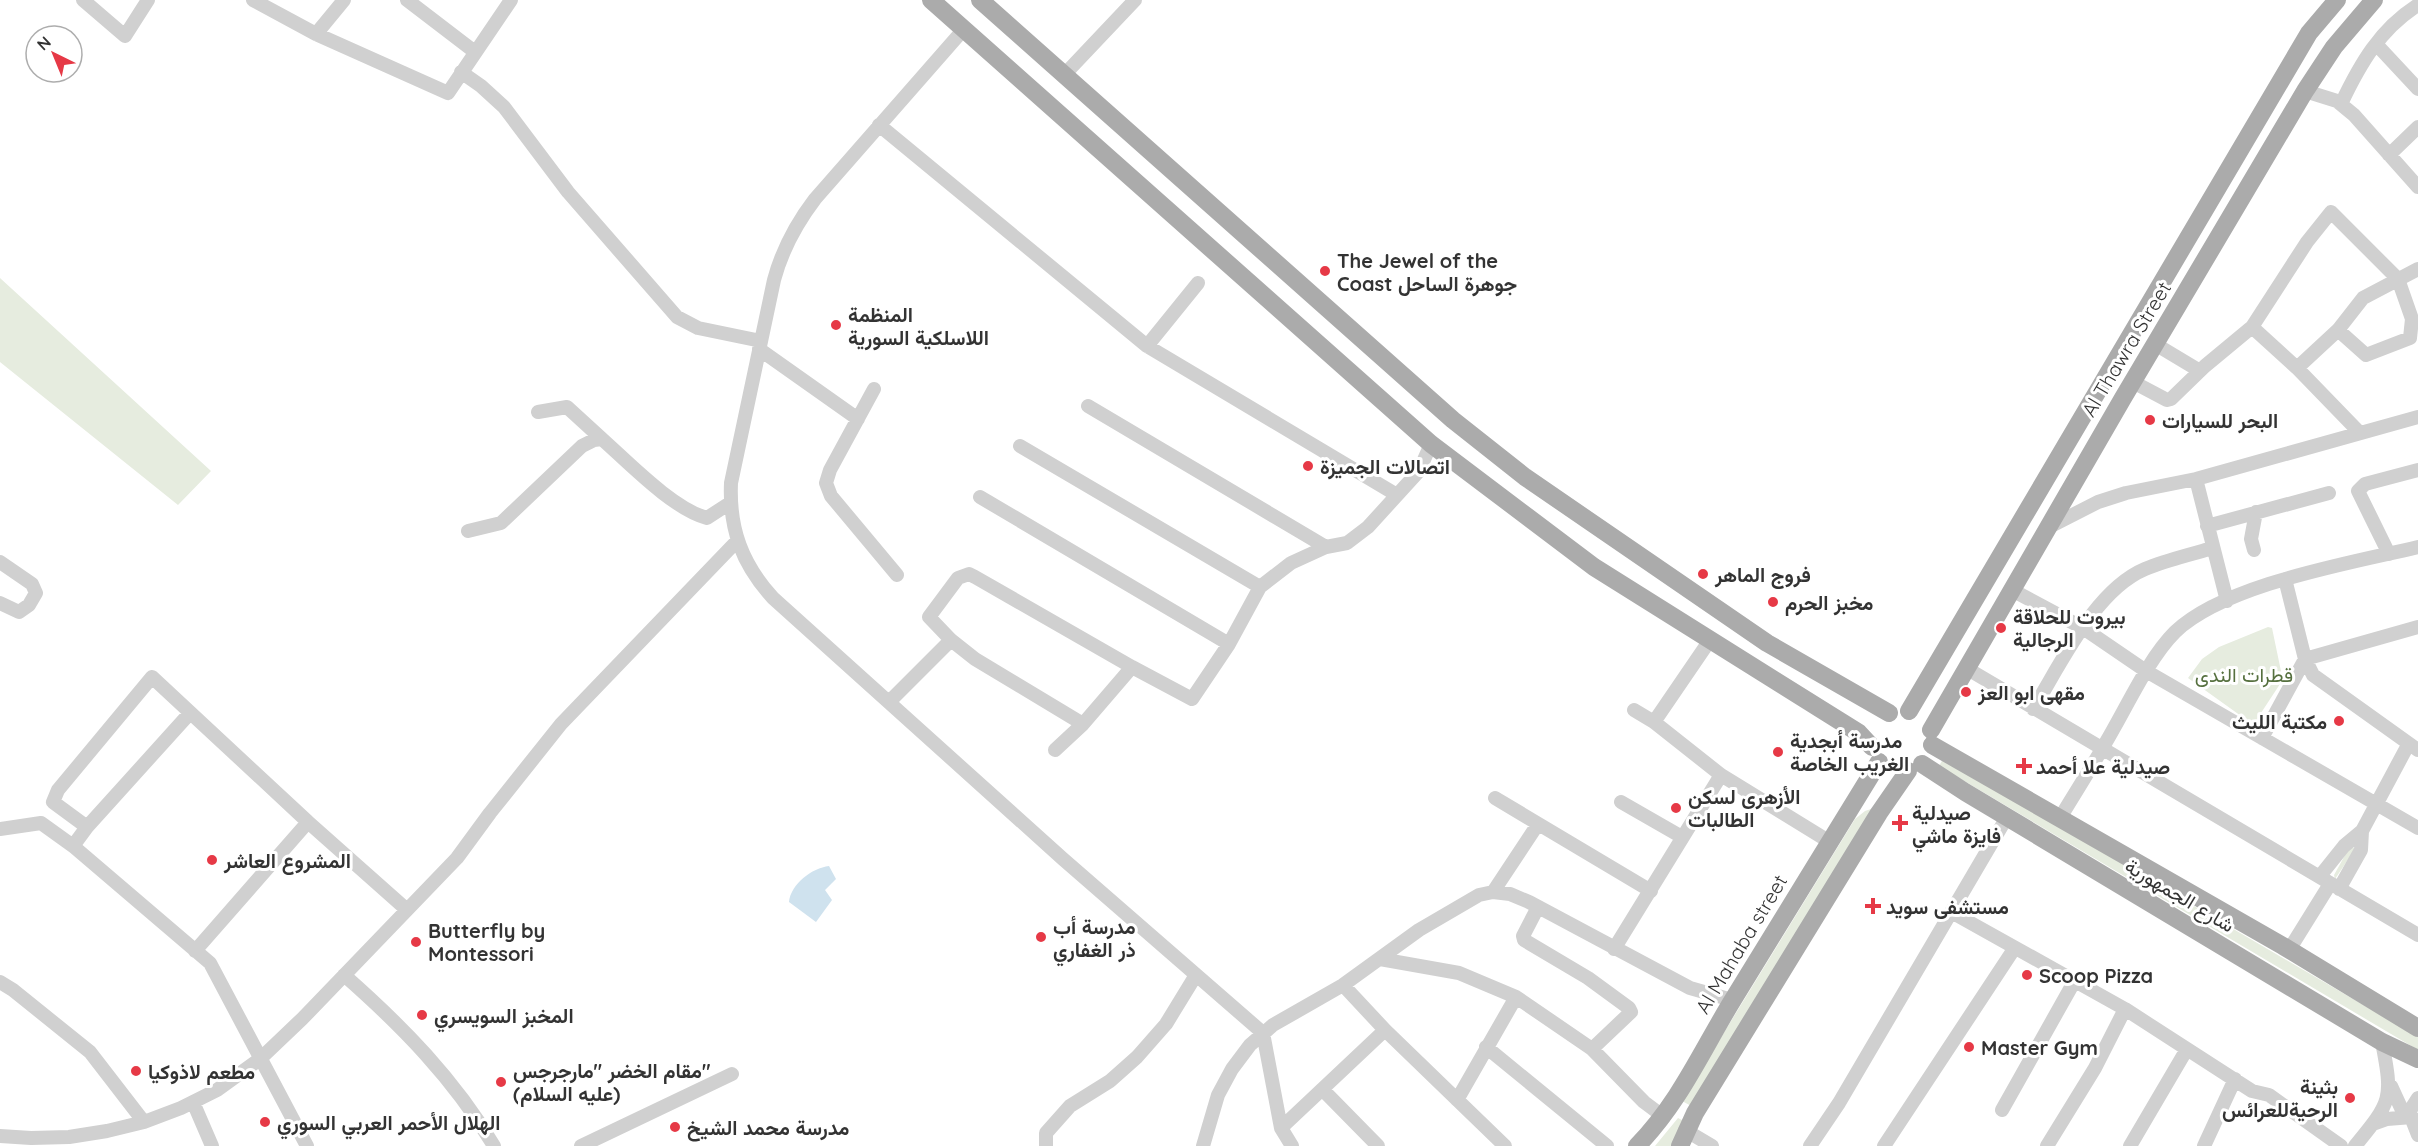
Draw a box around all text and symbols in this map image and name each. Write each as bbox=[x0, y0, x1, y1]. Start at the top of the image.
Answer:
north arrow bbox=[24, 24, 84, 84]
text: N bbox=[33, 32, 55, 54]
place label: The Jewel of the Coast جوهرة الساحل bbox=[1337, 248, 1517, 297]
marker: The Jewel of the Coast جوهرة الساحل bbox=[1318, 264, 1332, 278]
street label: Al Thawra Street bbox=[2076, 277, 2176, 421]
place label: المنظمة اللاسلكية السورية bbox=[848, 302, 989, 351]
marker: المنظمة اللاسلكية السورية bbox=[829, 318, 843, 332]
place label: البحر للسيارات bbox=[2162, 408, 2278, 434]
marker: البحر للسيارات bbox=[2143, 413, 2157, 427]
place label: اتصالات الجميزة bbox=[1320, 454, 1450, 480]
marker: اتصالات الجميزة bbox=[1301, 459, 1315, 473]
place label: فروج الماهر bbox=[1714, 562, 1811, 589]
marker: فروج الماهر bbox=[1696, 567, 1710, 581]
place label: مخبز الحرم bbox=[1785, 590, 1874, 616]
marker: مخبز الحرم bbox=[1766, 595, 1780, 609]
place label: بيروت للحلاقة الرجالية bbox=[2013, 604, 2126, 653]
marker: بيروت للحلاقة الرجالية bbox=[1994, 621, 2008, 635]
park label: قطرات الندى bbox=[2195, 662, 2293, 688]
place label: مقهى ابو العز bbox=[1977, 680, 2085, 706]
marker: مقهى ابو العز bbox=[1959, 685, 1973, 699]
place label: مكتبة الليث bbox=[2232, 709, 2327, 734]
marker: مكتبة الليث bbox=[2332, 714, 2346, 728]
place label: مدرسة أبجدية الغريب الخاصة bbox=[1790, 728, 1909, 777]
marker: مدرسة أبجدية الغريب الخاصة bbox=[1771, 745, 1785, 759]
place label: صيدلية علا أحمد bbox=[2036, 754, 2170, 779]
marker: صيدلية علا أحمد bbox=[2017, 759, 2031, 773]
place label: الأزهري لسكن الطالبات bbox=[1688, 784, 1801, 832]
place label: صيدلية فايزة ماشي bbox=[1912, 800, 2001, 853]
marker: الأزهري لسكن الطالبات bbox=[1669, 801, 1683, 815]
marker: صيدلية فايزة ماشي bbox=[1893, 816, 1907, 830]
place label: المشروع العاشر bbox=[223, 848, 351, 875]
street label: شارع الجمهورية bbox=[2120, 852, 2239, 939]
marker: المشروع العاشر bbox=[205, 853, 219, 867]
street label: Al Mahaba street bbox=[1690, 870, 1792, 1018]
place label: مستشفى سويد bbox=[1886, 894, 2009, 920]
marker: مستشفى سويد bbox=[1864, 897, 1882, 915]
place label: مدرسة أب ذر الغفاري bbox=[1053, 914, 1136, 967]
place label: Butterfly by Montessori bbox=[428, 918, 545, 966]
marker: مدرسة أب ذر الغفاري bbox=[1034, 930, 1048, 944]
marker: Butterfly by Montessori bbox=[409, 935, 423, 949]
place label: Scoop Pizza bbox=[2039, 963, 2153, 988]
marker: Scoop Pizza bbox=[2020, 968, 2034, 982]
place label: المخبز السويسري bbox=[434, 1003, 574, 1033]
marker: المخبز السويسري bbox=[415, 1008, 429, 1022]
place label: Master Gym bbox=[1981, 1035, 2098, 1060]
marker: Master Gym bbox=[1962, 1040, 1976, 1054]
place label: مقام الخضر "مارجرجس" (عليه السلام) bbox=[513, 1058, 711, 1107]
place label: مطعم لاذوكيا bbox=[148, 1059, 255, 1085]
marker: مطعم لاذوكيا bbox=[129, 1064, 143, 1078]
place label: بثينة الرحيةللعرائس bbox=[2222, 1074, 2338, 1123]
marker: مقام الخضر "مارجرجس" (عليه السلام) bbox=[494, 1075, 508, 1089]
marker: بثينة الرحيةللعرائس bbox=[2343, 1091, 2357, 1105]
place label: الهلال الأحمر العربي السوري bbox=[277, 1110, 500, 1140]
marker: الهلال الأحمر العربي السوري bbox=[258, 1115, 272, 1129]
place label: مدرسة محمد الشيخ bbox=[687, 1115, 850, 1142]
marker: مدرسة محمد الشيخ bbox=[668, 1120, 682, 1134]

